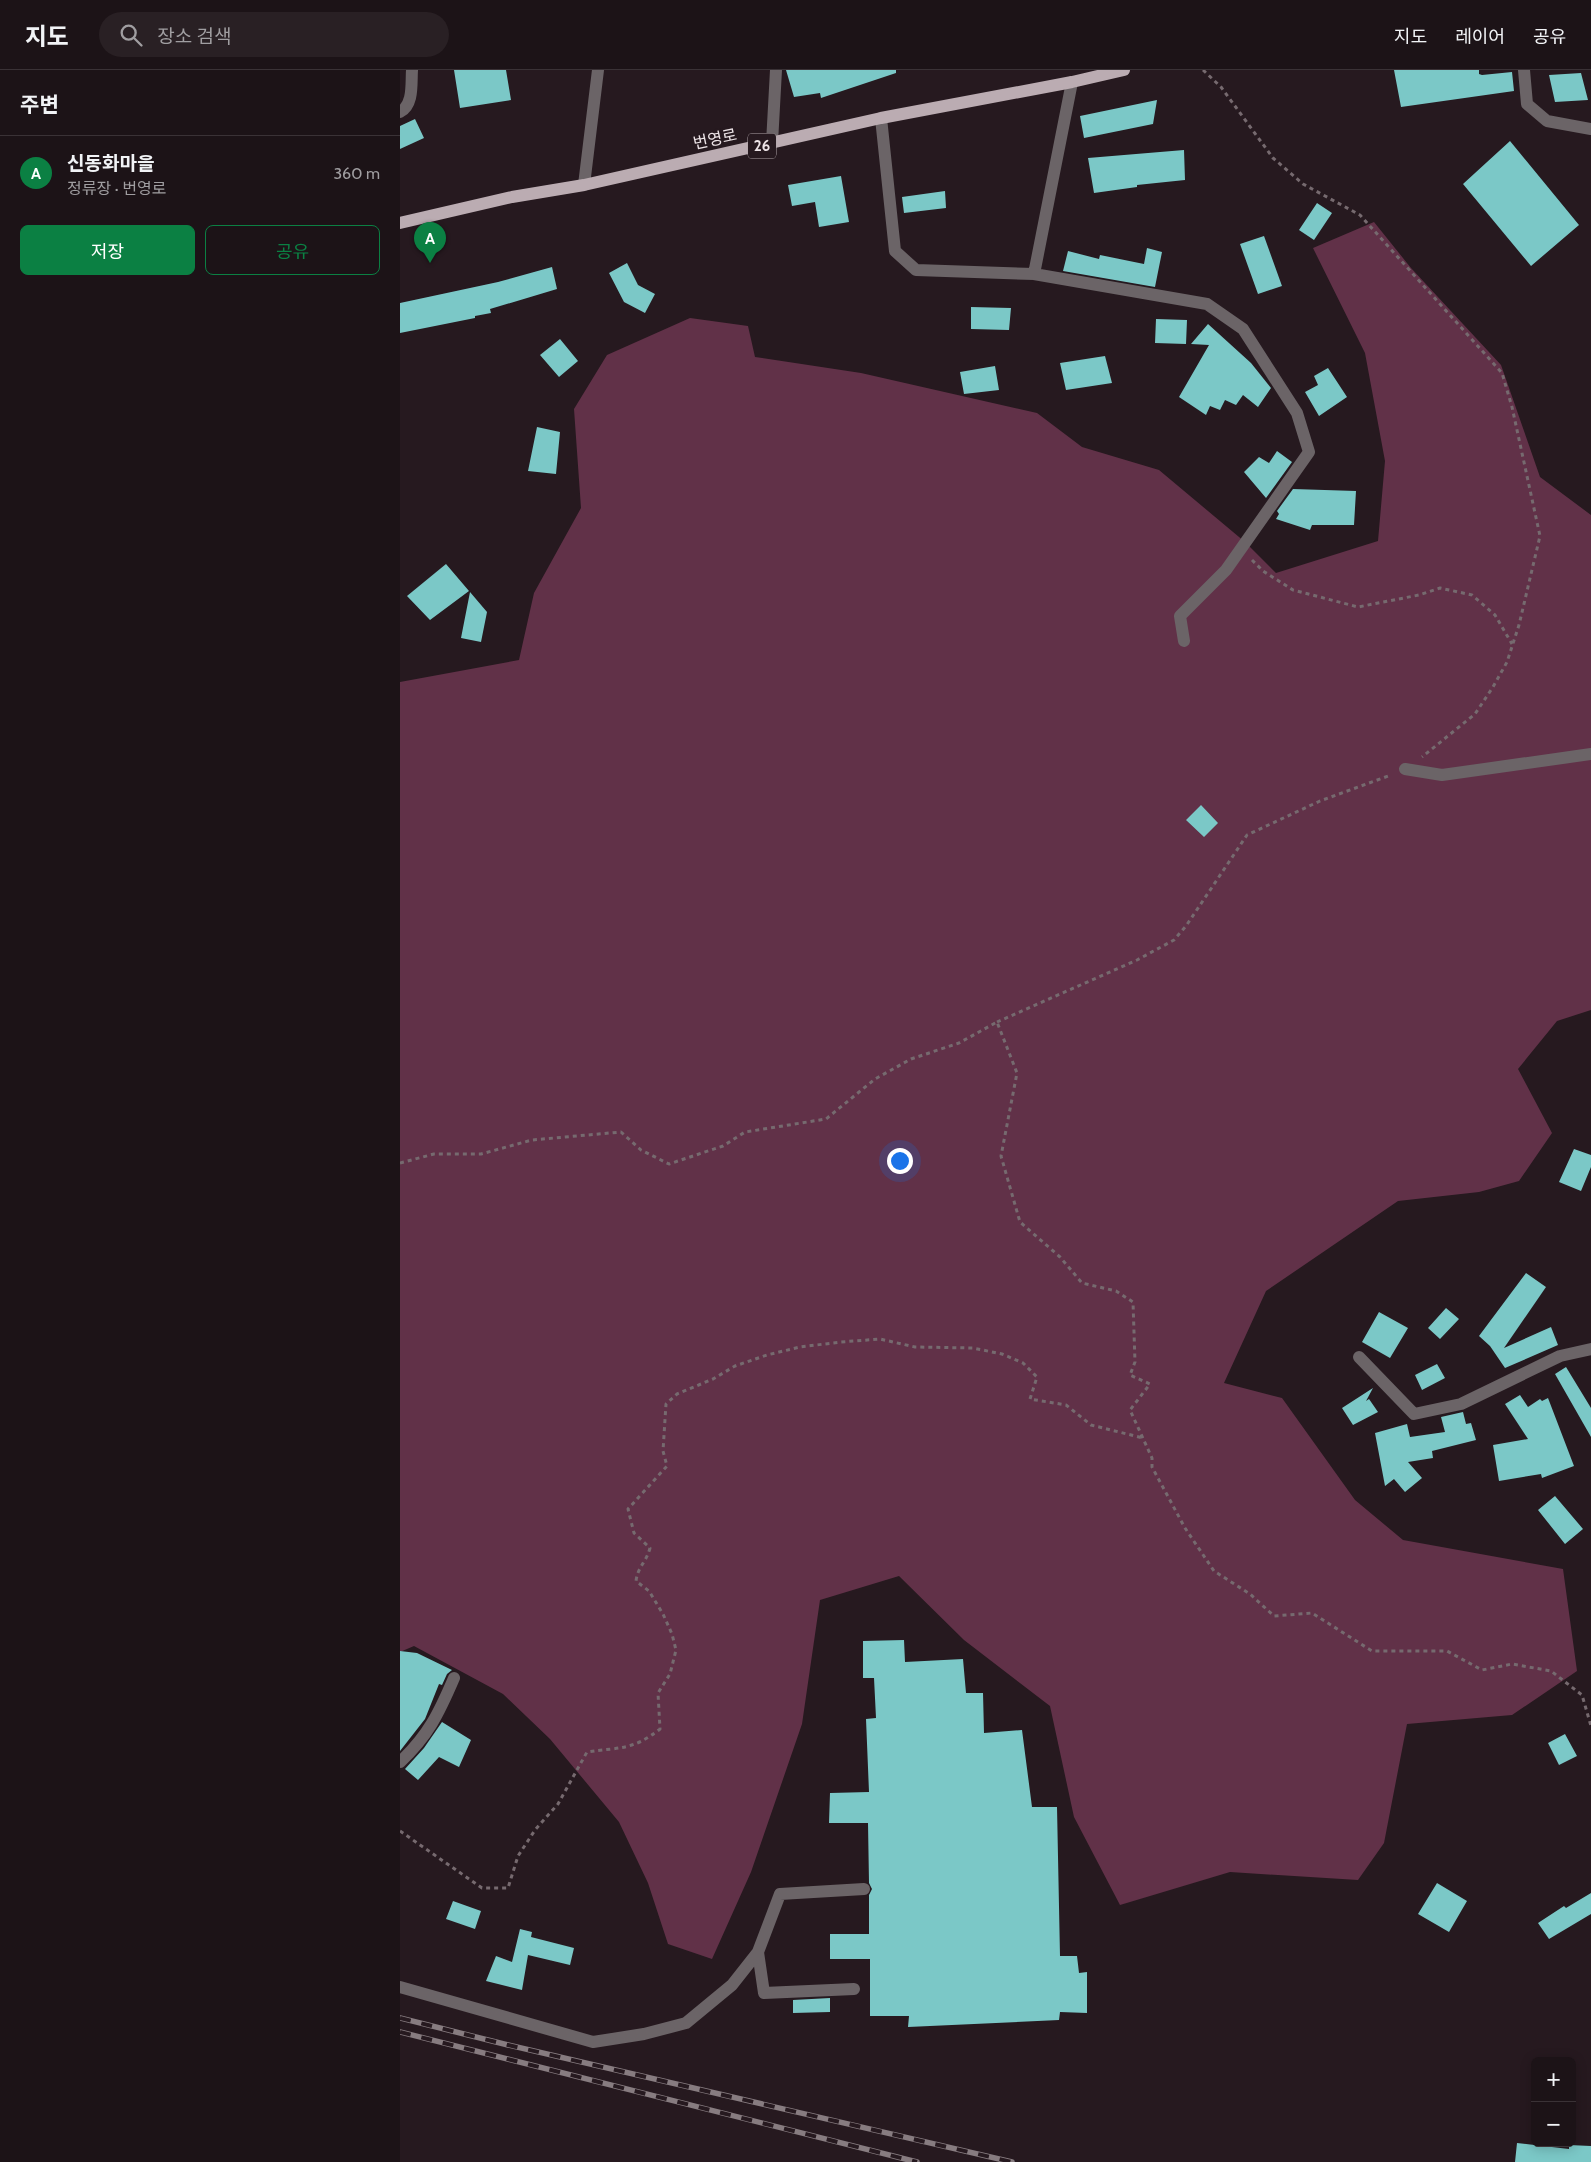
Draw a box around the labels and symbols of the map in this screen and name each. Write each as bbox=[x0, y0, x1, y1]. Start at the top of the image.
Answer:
street label: 번영로 bbox=[691, 125, 739, 153]
road number: 26 bbox=[748, 134, 776, 158]
pin: A bbox=[414, 222, 446, 263]
your location bbox=[887, 1148, 913, 1174]

